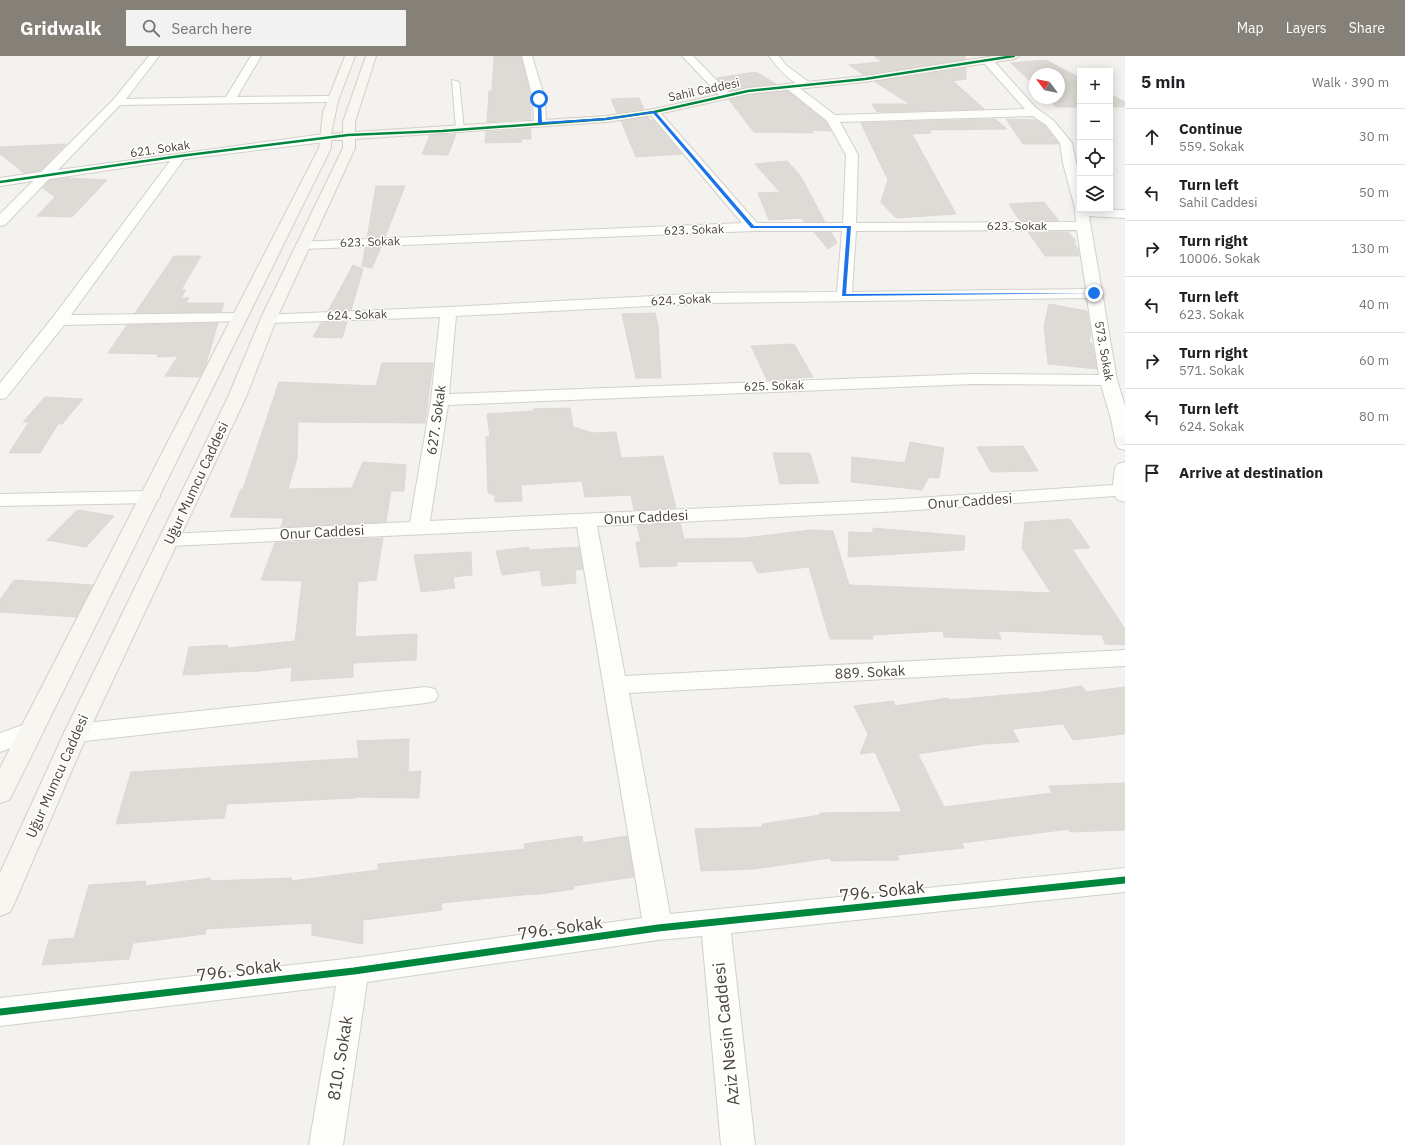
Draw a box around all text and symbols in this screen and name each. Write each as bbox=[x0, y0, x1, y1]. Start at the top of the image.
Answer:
search box bbox=[126, 10, 406, 46]
text: Gridwalk bbox=[20, 16, 102, 40]
icon: search bbox=[140, 17, 162, 39]
text: Search here bbox=[172, 19, 252, 38]
text: Map bbox=[1237, 19, 1264, 37]
text: Layers bbox=[1286, 19, 1327, 37]
text: Share bbox=[1349, 19, 1385, 37]
north arrow bbox=[1029, 68, 1065, 104]
map controls bbox=[1077, 68, 1113, 212]
button: + bbox=[1077, 68, 1113, 104]
text: 5 min bbox=[1141, 71, 1185, 93]
text: Walk · 390 m bbox=[1312, 74, 1389, 91]
street label: Sahil Caddesi bbox=[667, 75, 741, 104]
route start bbox=[530, 90, 548, 108]
button: − bbox=[1077, 104, 1113, 140]
text: Continue bbox=[1179, 119, 1243, 138]
icon: ahead bbox=[1141, 126, 1163, 148]
text: 30 m bbox=[1359, 128, 1389, 145]
street label: 621. Sokak bbox=[129, 137, 192, 160]
text: 559. Sokak bbox=[1179, 138, 1244, 155]
button: locate bbox=[1077, 140, 1113, 176]
text: Turn left bbox=[1179, 175, 1239, 194]
button: layers bbox=[1077, 176, 1113, 212]
icon: left bbox=[1141, 182, 1163, 204]
text: 50 m bbox=[1359, 184, 1389, 201]
text: Sahil Caddesi bbox=[1179, 194, 1258, 211]
street label: 623. Sokak bbox=[987, 218, 1048, 233]
street label: 623. Sokak bbox=[664, 221, 725, 238]
text: Turn right bbox=[1179, 231, 1248, 250]
street label: 623. Sokak bbox=[340, 233, 401, 250]
icon: right bbox=[1141, 238, 1163, 260]
text: 130 m bbox=[1351, 240, 1389, 257]
text: 10006. Sokak bbox=[1179, 250, 1260, 267]
route end bbox=[1085, 284, 1103, 302]
text: Turn left bbox=[1179, 287, 1239, 306]
street label: 624. Sokak bbox=[650, 290, 712, 309]
icon: left bbox=[1141, 294, 1163, 316]
text: 40 m bbox=[1359, 296, 1389, 313]
street label: 624. Sokak bbox=[327, 306, 388, 323]
text: 623. Sokak bbox=[1179, 306, 1244, 323]
street label: 573. Sokak bbox=[1092, 320, 1117, 383]
text: Turn right bbox=[1179, 343, 1248, 362]
icon: right bbox=[1141, 350, 1163, 372]
text: 60 m bbox=[1359, 352, 1389, 369]
text: 571. Sokak bbox=[1179, 362, 1244, 379]
street label: 625. Sokak bbox=[744, 377, 805, 394]
street label: 627. Sokak bbox=[422, 383, 450, 456]
text: Turn left bbox=[1179, 399, 1239, 418]
icon: left bbox=[1141, 406, 1163, 428]
text: 80 m bbox=[1359, 408, 1389, 425]
text: 624. Sokak bbox=[1179, 418, 1244, 435]
street label: Uğur Mumcu Caddesi bbox=[160, 419, 232, 547]
icon: arrive bbox=[1141, 462, 1163, 484]
text: Arrive at destination bbox=[1179, 463, 1323, 482]
street label: Onur Caddesi bbox=[927, 489, 1013, 513]
street label: Onur Caddesi bbox=[603, 506, 689, 528]
street label: Onur Caddesi bbox=[279, 521, 365, 543]
street label: 889. Sokak bbox=[834, 661, 906, 683]
street label: Uğur Mumcu Caddesi bbox=[22, 711, 92, 841]
street label: 796. Sokak bbox=[838, 876, 926, 906]
street label: 796. Sokak bbox=[516, 911, 604, 945]
street label: 796. Sokak bbox=[195, 954, 283, 986]
street label: Aziz Nesin Caddesi bbox=[708, 961, 744, 1107]
street label: 810. Sokak bbox=[322, 1014, 358, 1102]

